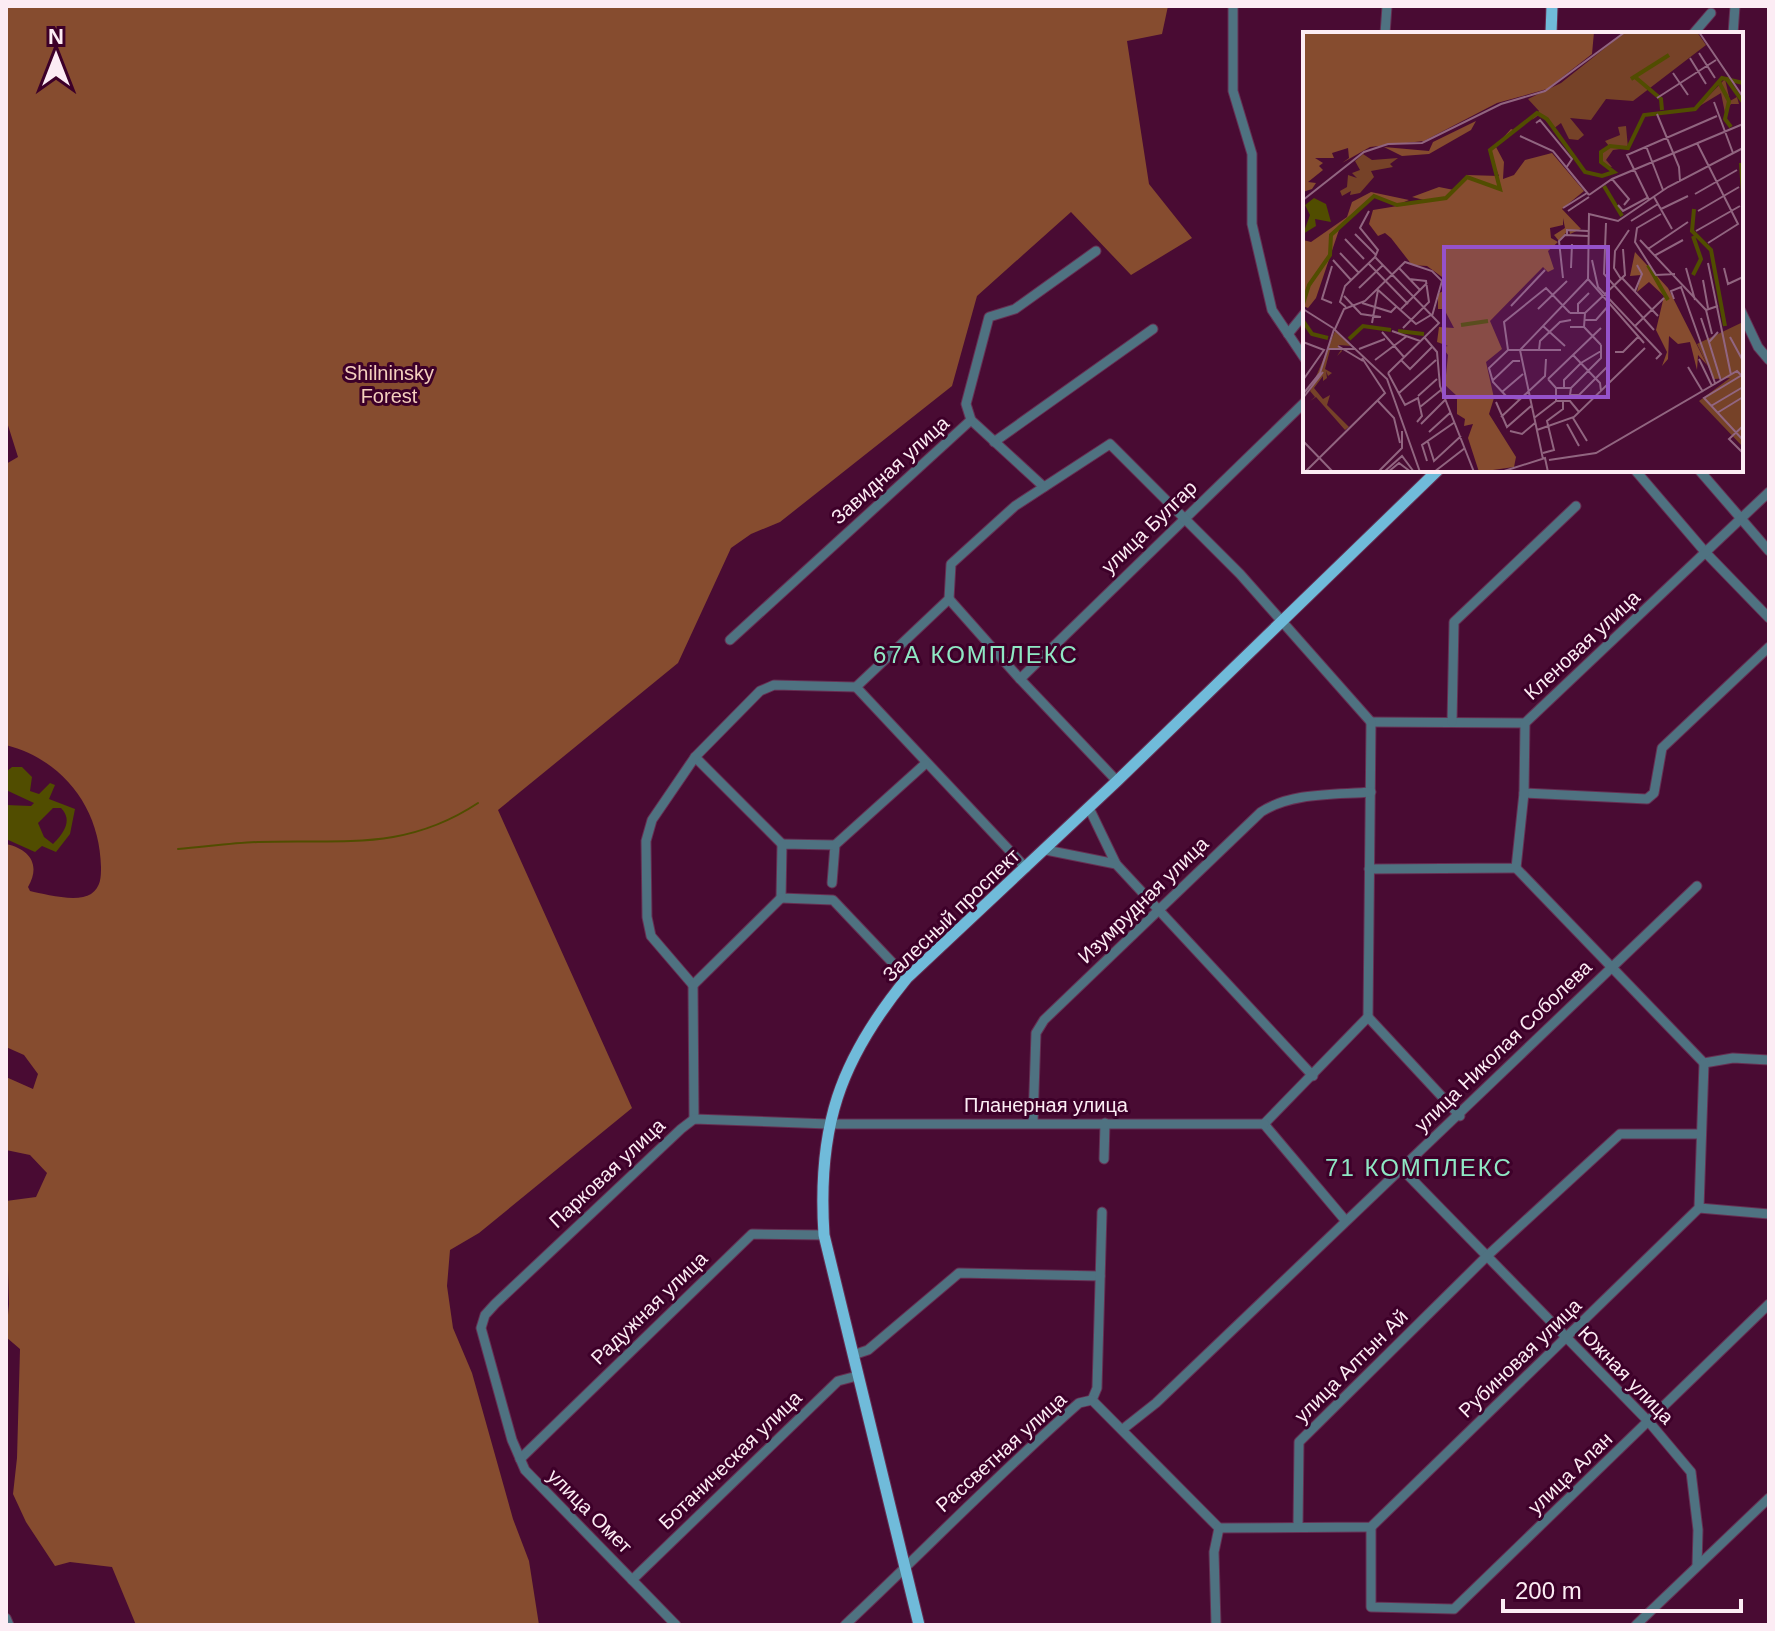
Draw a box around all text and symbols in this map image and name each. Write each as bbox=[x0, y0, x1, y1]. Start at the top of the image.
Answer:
north arrow bbox=[16, 16, 96, 96]
text: N bbox=[48, 24, 64, 49]
inset map bbox=[1303, 32, 1743, 472]
park label: Shilninsky Forest bbox=[344, 362, 434, 407]
street label: Завидная улица bbox=[827, 411, 954, 528]
street label: улица Булгар bbox=[1097, 476, 1201, 578]
street label: Кленовая улица bbox=[1520, 585, 1645, 704]
district label: 67А КОМПЛЕКС bbox=[873, 641, 1079, 668]
street label: Изумрудная улица bbox=[1073, 832, 1213, 968]
street label: Залесный проспект bbox=[878, 844, 1024, 986]
street label: улица Николая Соболева bbox=[1410, 955, 1597, 1136]
street label: Планерная улица bbox=[964, 1094, 1129, 1116]
street label: Парковая улица bbox=[545, 1113, 670, 1232]
district label: 71 КОМПЛЕКС bbox=[1325, 1154, 1513, 1181]
street label: Радужная улица bbox=[586, 1246, 712, 1369]
street label: Рубиновая улица bbox=[1454, 1293, 1586, 1422]
street label: улица Алтын Ай bbox=[1290, 1305, 1412, 1427]
street label: Южная улица bbox=[1574, 1322, 1679, 1429]
street label: Ботаническая улица bbox=[654, 1386, 806, 1534]
street label: Рассветная улица bbox=[931, 1387, 1071, 1516]
street label: улица Алан bbox=[1524, 1428, 1616, 1518]
street label: улица Омет bbox=[544, 1465, 636, 1557]
scale bar bbox=[1503, 1563, 1741, 1613]
text: 200 m bbox=[1515, 1577, 1582, 1604]

